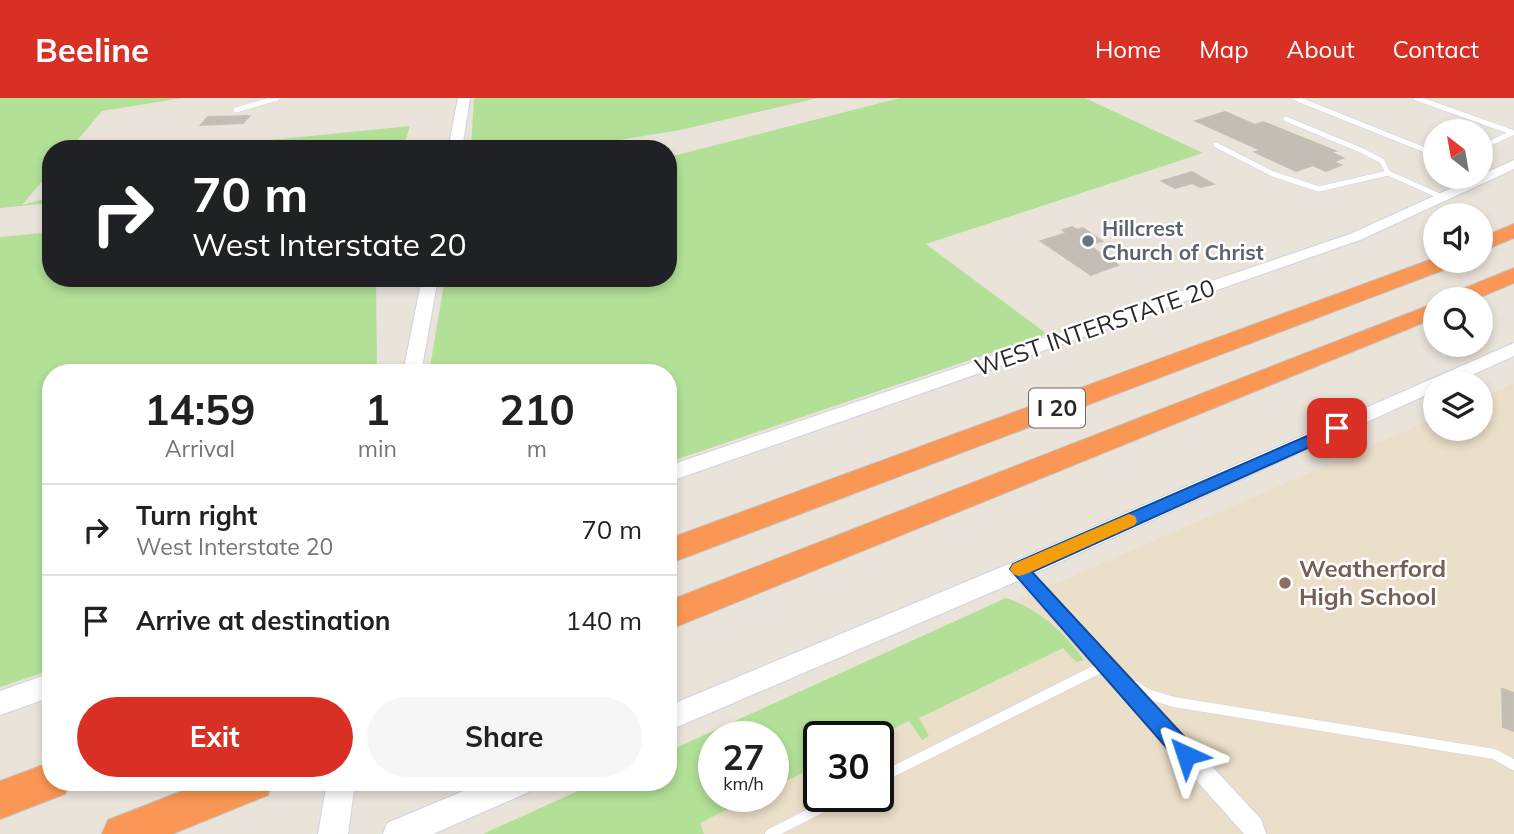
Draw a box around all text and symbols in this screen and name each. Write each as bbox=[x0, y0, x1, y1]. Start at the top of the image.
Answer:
text: Beeline bbox=[35, 29, 149, 70]
text: Home bbox=[1095, 34, 1161, 64]
text: Map bbox=[1199, 34, 1249, 64]
text: About bbox=[1287, 34, 1355, 64]
text: Contact bbox=[1393, 34, 1479, 64]
north arrow bbox=[1423, 119, 1493, 189]
map controls bbox=[1423, 119, 1493, 441]
text: 70 m bbox=[192, 163, 308, 224]
icon: right bbox=[77, 168, 168, 259]
button: sound bbox=[1423, 203, 1493, 273]
place label: Hillcrest Church of Christ bbox=[1102, 215, 1264, 265]
text: West Interstate 20 bbox=[192, 224, 467, 264]
marker: Hillcrest Church of Christ bbox=[1080, 233, 1096, 249]
street label: WEST INTERSTATE 20 bbox=[971, 272, 1219, 382]
button: search bbox=[1423, 287, 1493, 357]
button: layers bbox=[1423, 371, 1493, 441]
text: 14:59 bbox=[144, 383, 255, 436]
text: 1 bbox=[365, 383, 390, 436]
text: 210 bbox=[499, 383, 575, 436]
road number: I 20 bbox=[1029, 388, 1085, 428]
pin bbox=[1307, 398, 1367, 458]
icon: arrive bbox=[1318, 409, 1356, 447]
text: Arrival bbox=[165, 434, 235, 463]
text: min bbox=[358, 434, 397, 463]
text: m bbox=[527, 434, 547, 463]
text: Turn right bbox=[136, 499, 257, 532]
icon: right bbox=[77, 511, 115, 549]
text: 70 m bbox=[581, 513, 642, 546]
text: West Interstate 20 bbox=[136, 532, 333, 561]
place label: Weatherford High School bbox=[1299, 553, 1446, 611]
marker: Weatherford High School bbox=[1277, 575, 1293, 591]
icon: arrive bbox=[77, 602, 115, 640]
text: Arrive at destination bbox=[136, 604, 391, 637]
text: 140 m bbox=[566, 604, 642, 637]
button: Exit bbox=[77, 697, 353, 777]
button: Share bbox=[367, 697, 642, 777]
position arrow bbox=[1149, 718, 1223, 792]
speed limit sign: 30 bbox=[803, 721, 894, 812]
text: 27 bbox=[722, 735, 765, 779]
text: km/h bbox=[723, 772, 764, 795]

